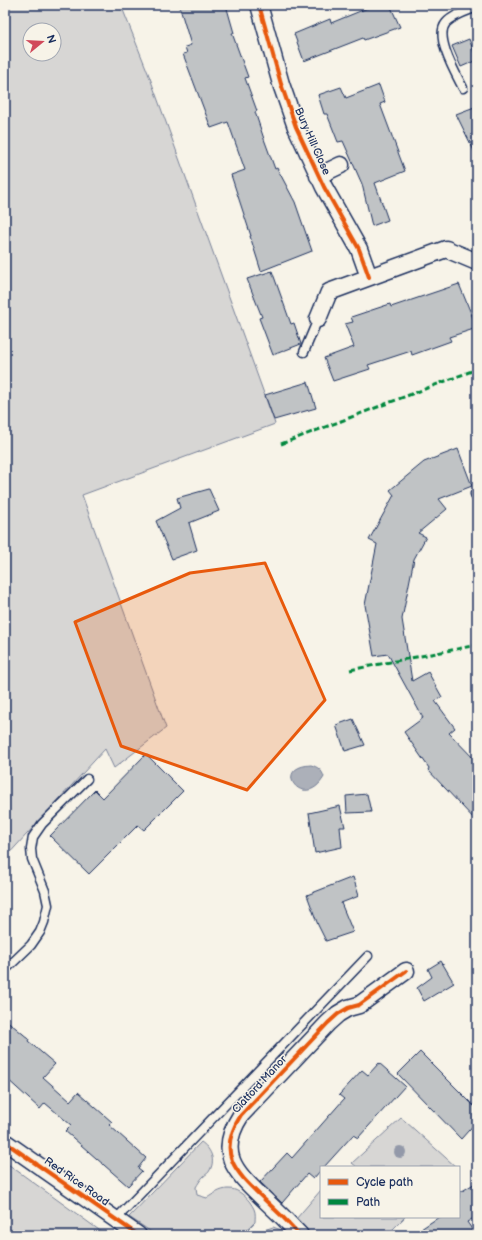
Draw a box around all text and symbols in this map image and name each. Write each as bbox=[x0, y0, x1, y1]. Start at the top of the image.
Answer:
north arrow bbox=[22, 22, 62, 62]
text: N bbox=[44, 33, 58, 45]
street label: Bury Hill Close bbox=[292, 106, 333, 177]
street label: Clatford Manor bbox=[229, 1052, 290, 1116]
street label: Red Rice Road bbox=[42, 1154, 112, 1209]
legend bbox=[320, 1166, 460, 1218]
text: Cycle path bbox=[356, 1175, 413, 1190]
text: Path bbox=[356, 1195, 381, 1210]

